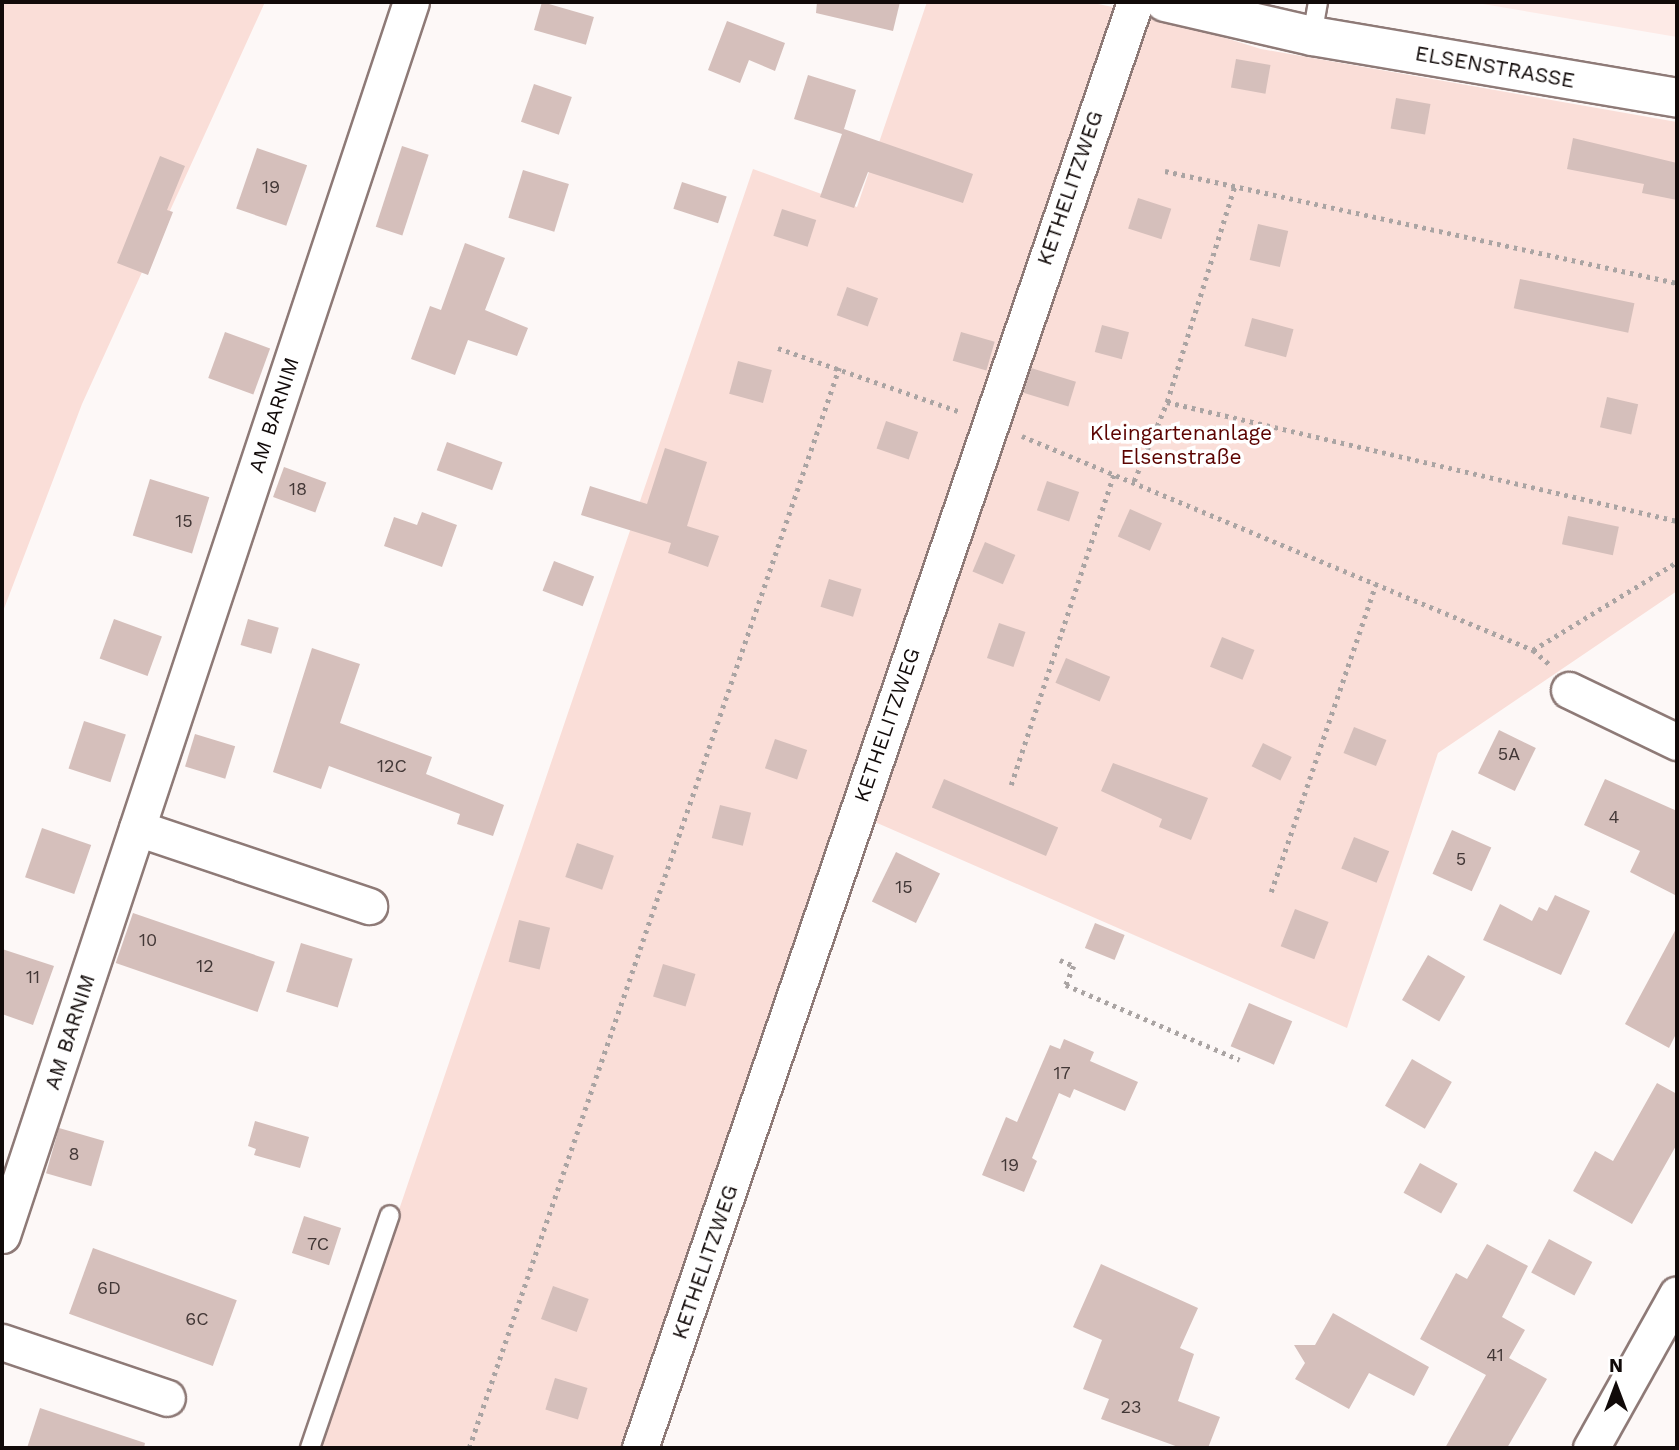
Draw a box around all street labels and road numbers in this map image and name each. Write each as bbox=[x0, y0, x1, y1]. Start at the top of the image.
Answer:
street label: ELSENSTRASSE bbox=[1413, 41, 1577, 93]
street label: KETHELITZWEG bbox=[1032, 107, 1108, 269]
street label: AM BARNIM bbox=[243, 354, 305, 476]
street label: KETHELITZWEG bbox=[849, 644, 925, 806]
street label: AM BARNIM bbox=[39, 971, 101, 1093]
street label: KETHELITZWEG bbox=[667, 1181, 743, 1343]

